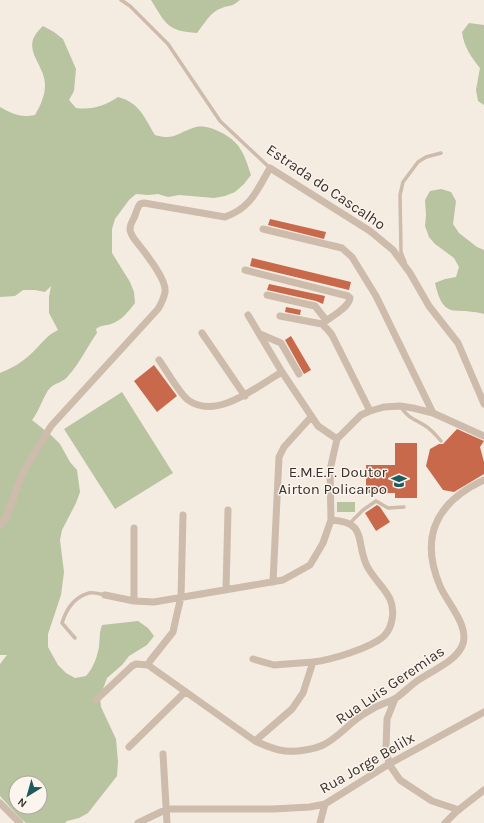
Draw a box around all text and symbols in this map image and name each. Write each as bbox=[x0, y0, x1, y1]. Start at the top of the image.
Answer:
street label: Estrada do Cascalho bbox=[263, 140, 389, 234]
place label: E.M.E.F. Doutor Airton Policarpo bbox=[278, 463, 388, 498]
school or university icon: E.M.E.F. Doutor Airton Policarpo bbox=[390, 472, 408, 490]
street label: Rua Luis Geremias bbox=[332, 642, 448, 728]
street label: Rua Jorge Belilx bbox=[316, 728, 418, 798]
north arrow bbox=[8, 775, 48, 815]
text: N bbox=[15, 795, 29, 810]

